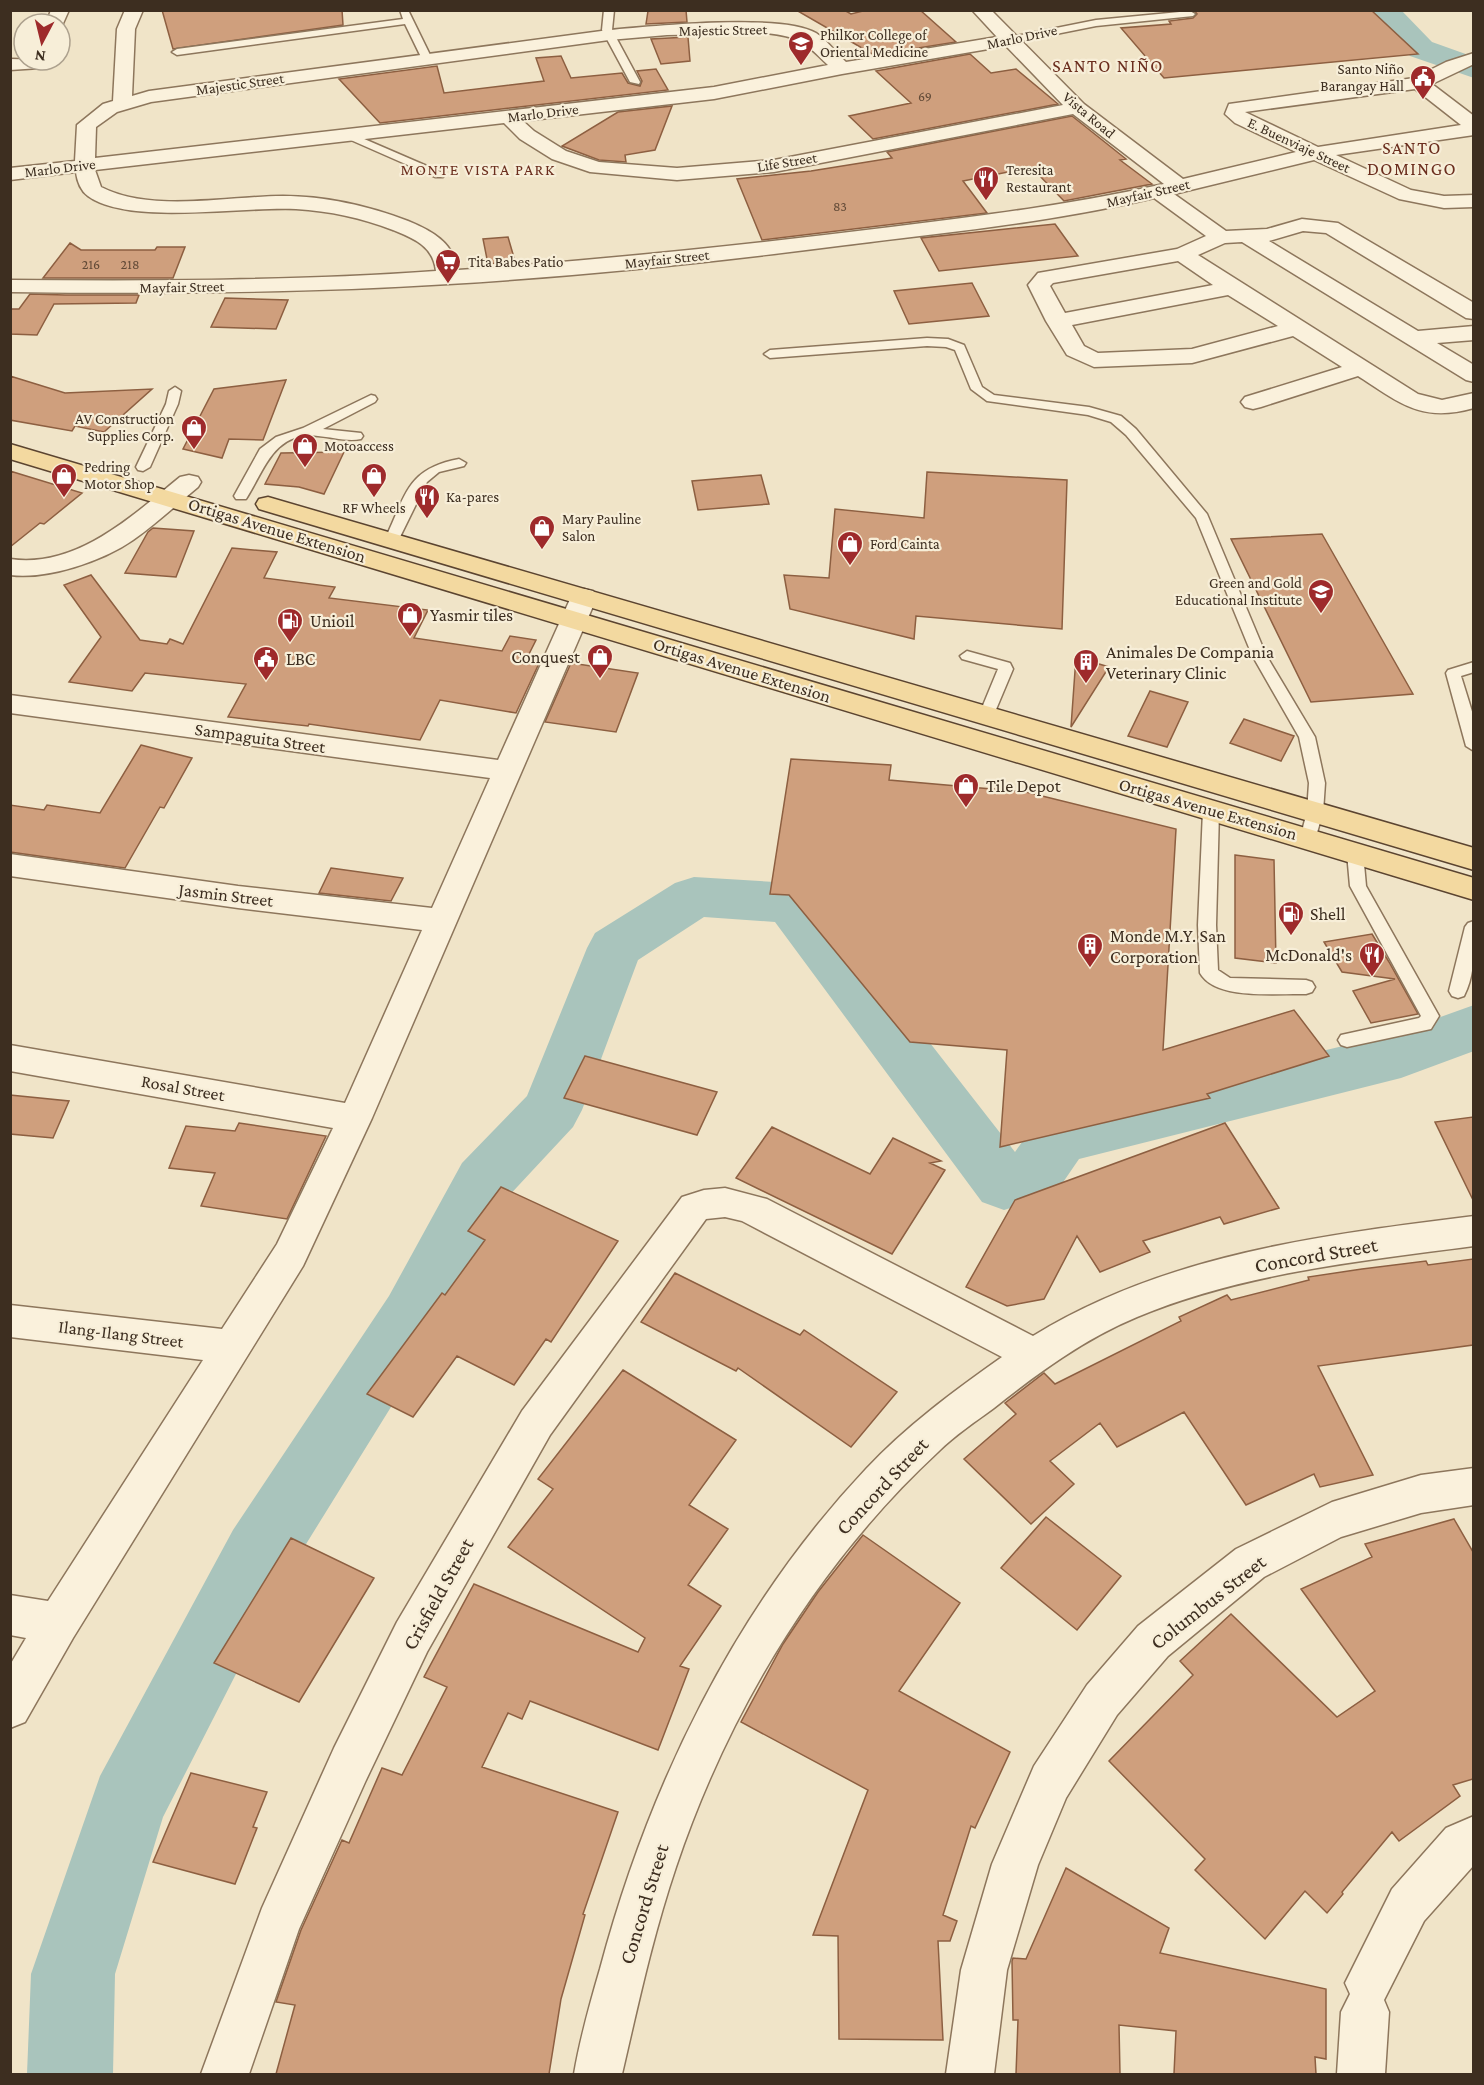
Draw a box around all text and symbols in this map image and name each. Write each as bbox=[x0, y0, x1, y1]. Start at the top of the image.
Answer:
north arrow bbox=[12, 12, 72, 72]
street label: Majestic Street bbox=[679, 21, 768, 40]
street label: Marlo Drive bbox=[985, 22, 1059, 52]
place label: PhilKor College of Oriental Medicine bbox=[820, 27, 929, 60]
school or university icon: PhilKor College of Oriental Medicine bbox=[786, 29, 816, 67]
text: N bbox=[34, 47, 47, 65]
district label: SANTO NIÑO bbox=[1052, 56, 1164, 76]
place label: Santo Niño Barangay Hall bbox=[1320, 61, 1404, 95]
public building icon: Santo Niño Barangay Hall bbox=[1408, 63, 1438, 101]
street label: Majestic Street bbox=[195, 70, 286, 99]
house number: 69 bbox=[918, 88, 932, 104]
street label: Vista Road bbox=[1060, 89, 1118, 142]
street label: Marlo Drive bbox=[507, 101, 580, 125]
street label: E. Buenviaje Street bbox=[1245, 114, 1354, 177]
district label: SANTO DOMINGO bbox=[1367, 138, 1457, 179]
street label: Life Street bbox=[756, 149, 819, 175]
street label: Marlo Drive bbox=[24, 156, 97, 180]
district label: MONTE VISTA PARK bbox=[400, 161, 556, 178]
place label: Teresita Restaurant bbox=[1006, 162, 1072, 195]
restaurant icon: Teresita Restaurant bbox=[971, 164, 1001, 202]
street label: Mayfair Street bbox=[1105, 175, 1192, 211]
house number: 83 bbox=[833, 198, 847, 214]
street label: Mayfair Street bbox=[624, 246, 711, 272]
supermarket icon: Tita Babes Patio bbox=[433, 247, 463, 285]
place label: Tita Babes Patio bbox=[468, 254, 563, 270]
house number: 216 bbox=[82, 256, 100, 272]
house number: 218 bbox=[121, 256, 139, 272]
street label: Mayfair Street bbox=[139, 278, 226, 297]
place label: AV Construction Supplies Corp. bbox=[75, 411, 174, 445]
shop icon: AV Construction Supplies Corp. bbox=[179, 413, 209, 451]
shop icon: Motoaccess bbox=[290, 431, 320, 469]
place label: Motoaccess bbox=[324, 438, 394, 454]
place label: Pedring Motor Shop bbox=[84, 459, 155, 493]
shop icon: Pedring Motor Shop bbox=[49, 461, 79, 499]
shop icon: RF Wheels bbox=[359, 461, 389, 499]
restaurant icon: Ka-pares bbox=[412, 482, 442, 520]
place label: Ka-pares bbox=[446, 489, 499, 506]
street label: Ortigas Avenue Extension bbox=[186, 493, 368, 567]
place label: RF Wheels bbox=[342, 500, 406, 516]
place label: Mary Pauline Salon bbox=[562, 511, 642, 544]
shop icon: Mary Pauline Salon bbox=[527, 513, 557, 551]
shop icon: Ford Cainta bbox=[835, 529, 865, 567]
place label: Ford Cainta bbox=[870, 536, 940, 552]
place label: Green and Gold Educational Institute bbox=[1175, 575, 1302, 608]
school or university icon: Green and Gold Educational Institute bbox=[1306, 577, 1336, 615]
shop icon: Yasmir tiles bbox=[395, 600, 425, 638]
place label: Yasmir tiles bbox=[430, 605, 513, 625]
fuel station icon: Unioil bbox=[275, 606, 305, 644]
place label: Unioil bbox=[310, 611, 355, 631]
street label: Ortigas Avenue Extension bbox=[651, 633, 833, 707]
shop icon: Conquest bbox=[585, 642, 615, 680]
place label: Animales De Compania Veterinary Clinic bbox=[1106, 642, 1274, 683]
public building icon: LBC bbox=[251, 644, 281, 682]
place label: Conquest bbox=[511, 647, 581, 667]
building icon: Animales De Compania Veterinary Clinic bbox=[1071, 647, 1101, 685]
place label: LBC bbox=[286, 649, 316, 669]
street label: Sampaguita Street bbox=[193, 719, 328, 757]
shop icon: Tile Depot bbox=[951, 771, 981, 809]
street label: Ortigas Avenue Extension bbox=[1117, 774, 1300, 844]
place label: Tile Depot bbox=[986, 776, 1062, 796]
street label: Jasmin Street bbox=[176, 879, 275, 911]
fuel station icon: Shell bbox=[1276, 899, 1306, 937]
place label: Shell bbox=[1310, 904, 1346, 924]
place label: Monde M.Y. San Corporation bbox=[1110, 926, 1226, 967]
building icon: Monde M.Y. San Corporation bbox=[1075, 931, 1105, 969]
restaurant icon: McDonald's bbox=[1357, 940, 1387, 978]
place label: McDonald's bbox=[1265, 945, 1352, 965]
street label: Rosal Street bbox=[140, 1071, 227, 1105]
street label: Concord Street bbox=[1253, 1232, 1380, 1278]
street label: Ilang-Ilang Street bbox=[57, 1316, 186, 1352]
street label: Concord Street bbox=[831, 1432, 934, 1540]
street label: Crisfield Street bbox=[398, 1533, 479, 1654]
street label: Columbus Street bbox=[1146, 1549, 1271, 1654]
street label: Concord Street bbox=[614, 1840, 674, 1967]

